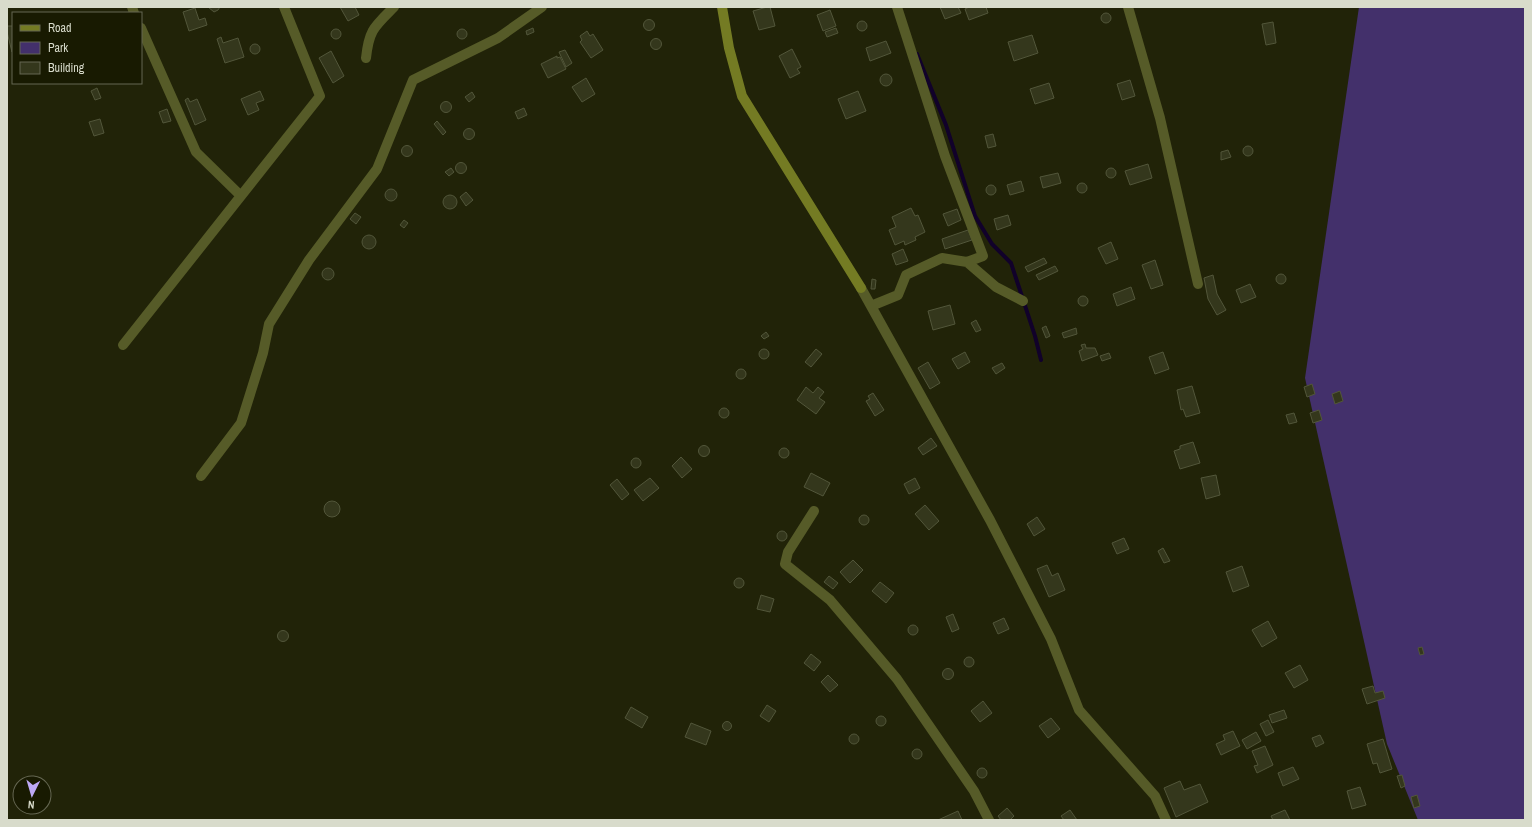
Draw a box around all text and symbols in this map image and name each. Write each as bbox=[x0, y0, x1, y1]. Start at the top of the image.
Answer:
legend bbox=[12, 12, 142, 84]
text: Road bbox=[48, 20, 72, 36]
text: Park bbox=[48, 40, 68, 56]
text: Building bbox=[48, 60, 85, 76]
north arrow bbox=[12, 775, 52, 815]
text: N bbox=[27, 798, 35, 812]

